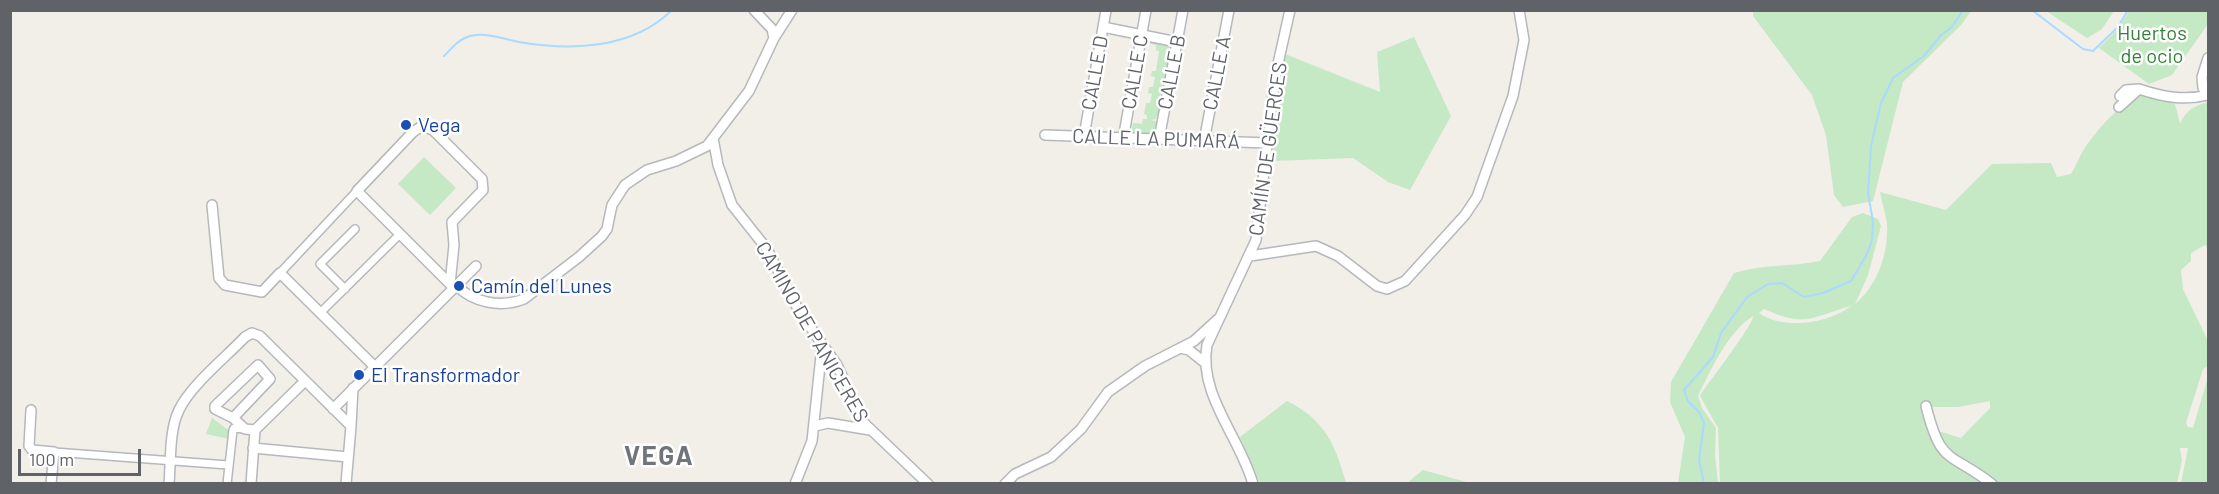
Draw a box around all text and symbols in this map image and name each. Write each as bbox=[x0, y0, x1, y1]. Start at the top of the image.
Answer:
park label: Huertos de ocio bbox=[2117, 21, 2187, 68]
street label: CALLE C bbox=[1117, 33, 1153, 111]
street label: CALLE B bbox=[1153, 33, 1191, 111]
street label: CALLE D bbox=[1077, 34, 1113, 112]
street label: CALLE A bbox=[1198, 34, 1236, 112]
street label: CAMÍN DE GÜERCES bbox=[1244, 61, 1292, 237]
place label: Vega bbox=[418, 113, 460, 137]
marker: Vega bbox=[399, 118, 413, 132]
street label: CALLE LA PUMARÁ bbox=[1072, 124, 1240, 154]
street label: CAMINO DE PANICERES bbox=[750, 237, 874, 427]
place label: Camín del Lunes bbox=[471, 274, 612, 298]
marker: Camín del Lunes bbox=[452, 279, 466, 293]
place label: El Transformador bbox=[371, 363, 520, 387]
marker: El Transformador bbox=[352, 368, 366, 382]
scale bar bbox=[21, 437, 144, 475]
district label: VEGA bbox=[624, 440, 694, 472]
text: 100 m bbox=[29, 448, 74, 470]

